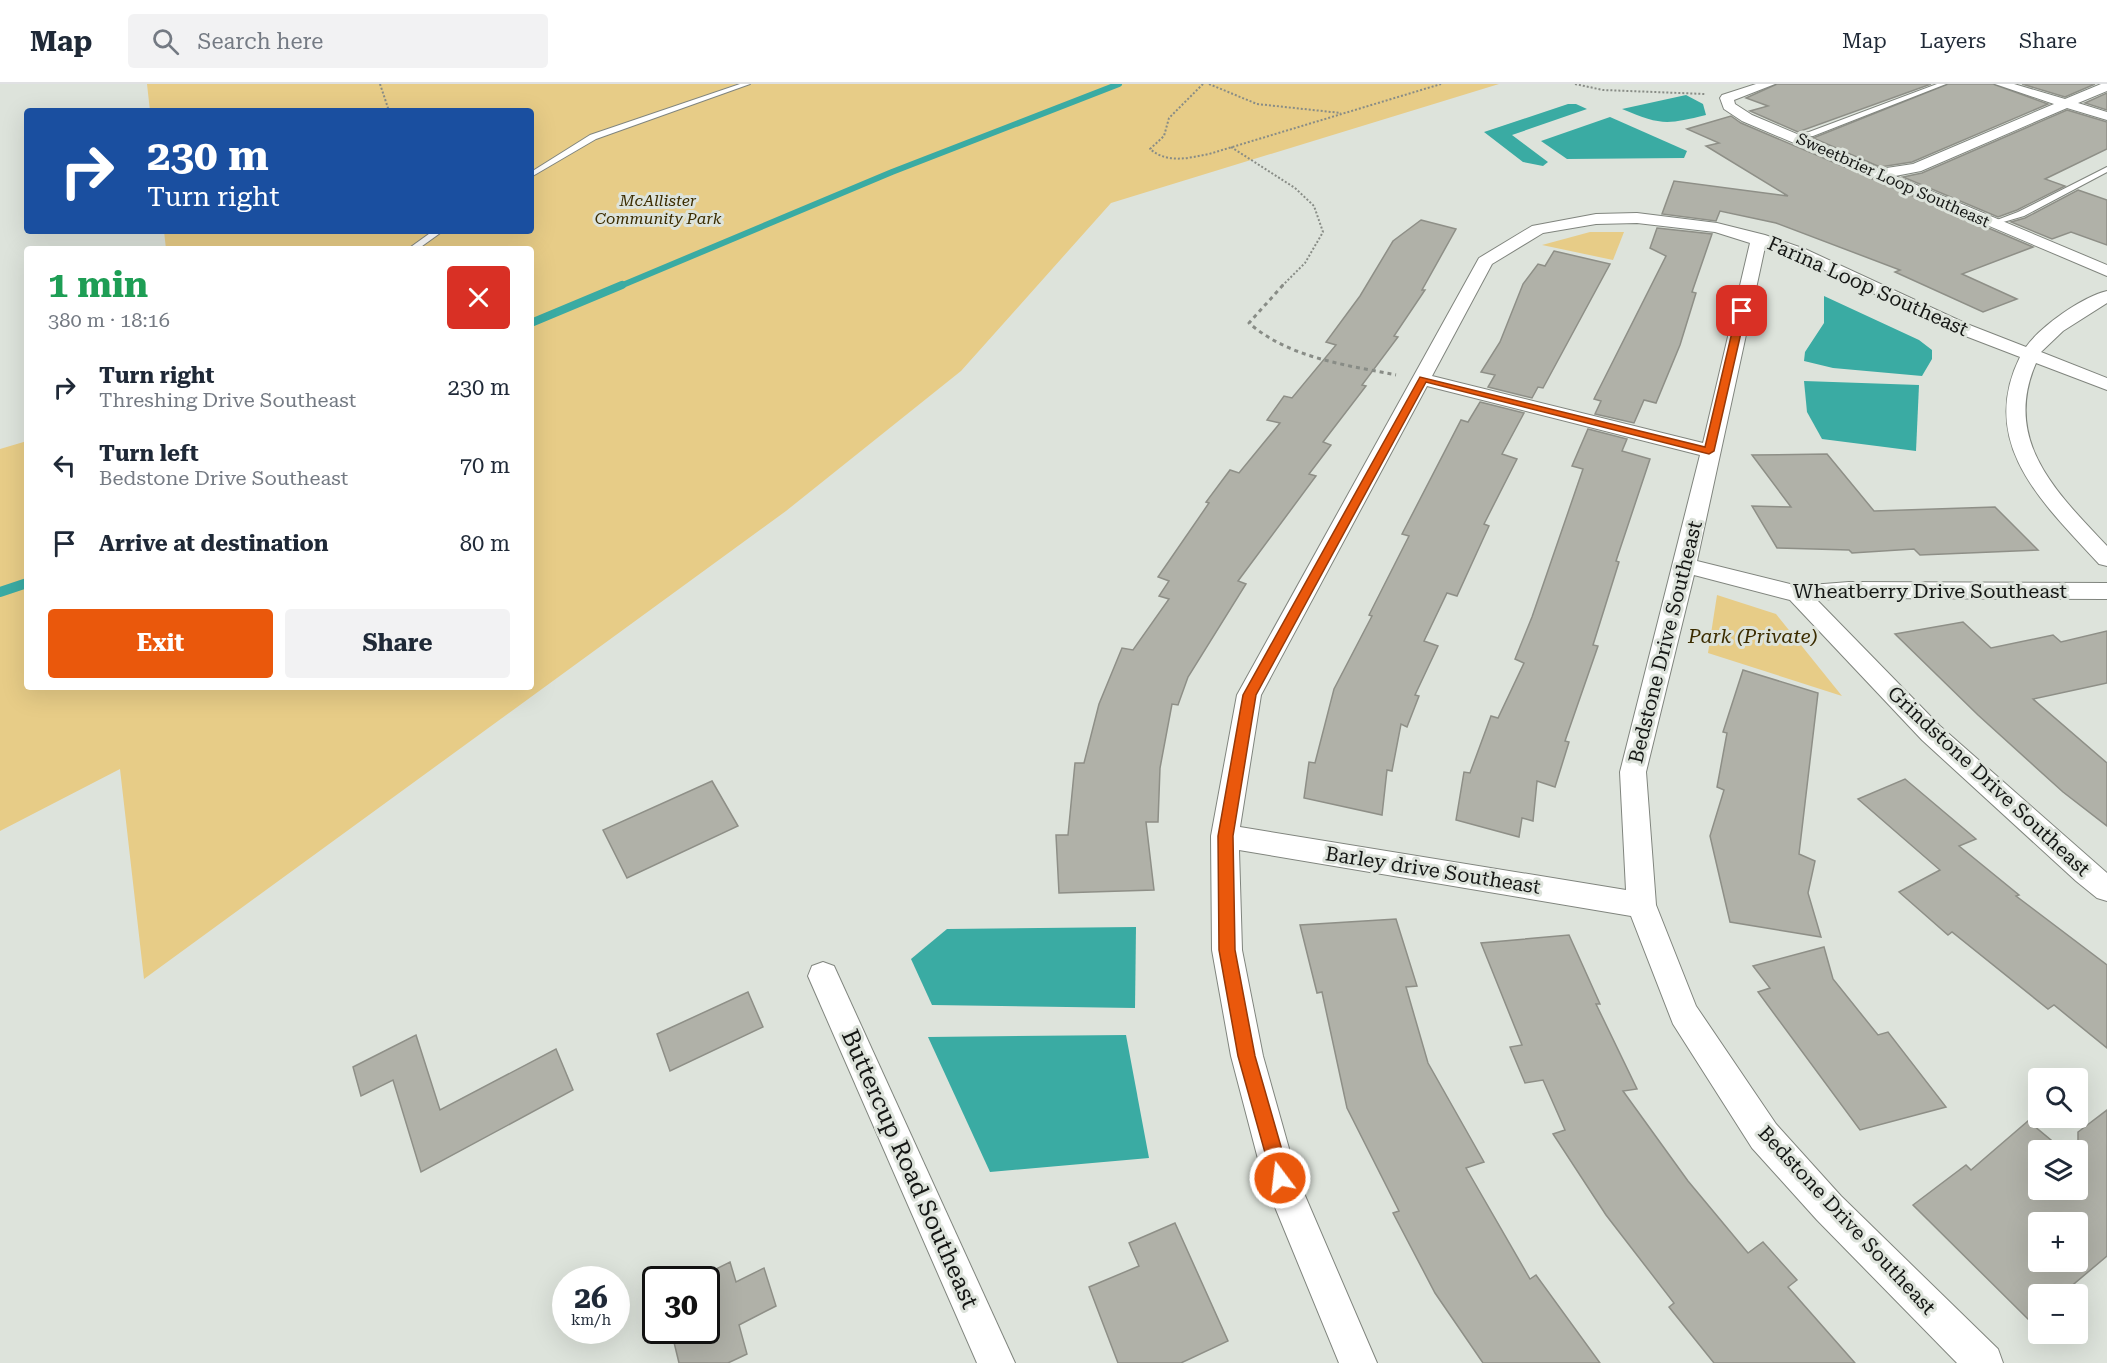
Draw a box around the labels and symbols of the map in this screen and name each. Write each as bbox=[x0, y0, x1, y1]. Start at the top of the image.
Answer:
street label: Sweetbrier Loop Southeast bbox=[1794, 129, 1993, 231]
park label: McAllister Community Park bbox=[595, 191, 722, 228]
street label: Farina Loop Southeast bbox=[1764, 231, 1972, 341]
pin bbox=[1716, 285, 1767, 336]
street label: Bedstone Drive Southeast bbox=[1623, 518, 1707, 766]
street label: Wheatberry Drive Southeast bbox=[1793, 579, 2067, 603]
park label: Park (Private) bbox=[1687, 624, 1818, 648]
street label: Grindstone Drive Southeast bbox=[1883, 681, 2096, 881]
street label: Barley drive Southeast bbox=[1324, 841, 1543, 899]
street label: Buttercup Road Southeast bbox=[836, 1025, 984, 1313]
street label: Bedstone Drive Southeast bbox=[1753, 1121, 1941, 1320]
position arrow bbox=[1248, 1146, 1312, 1210]
speed limit sign: 30 bbox=[642, 1266, 720, 1344]

